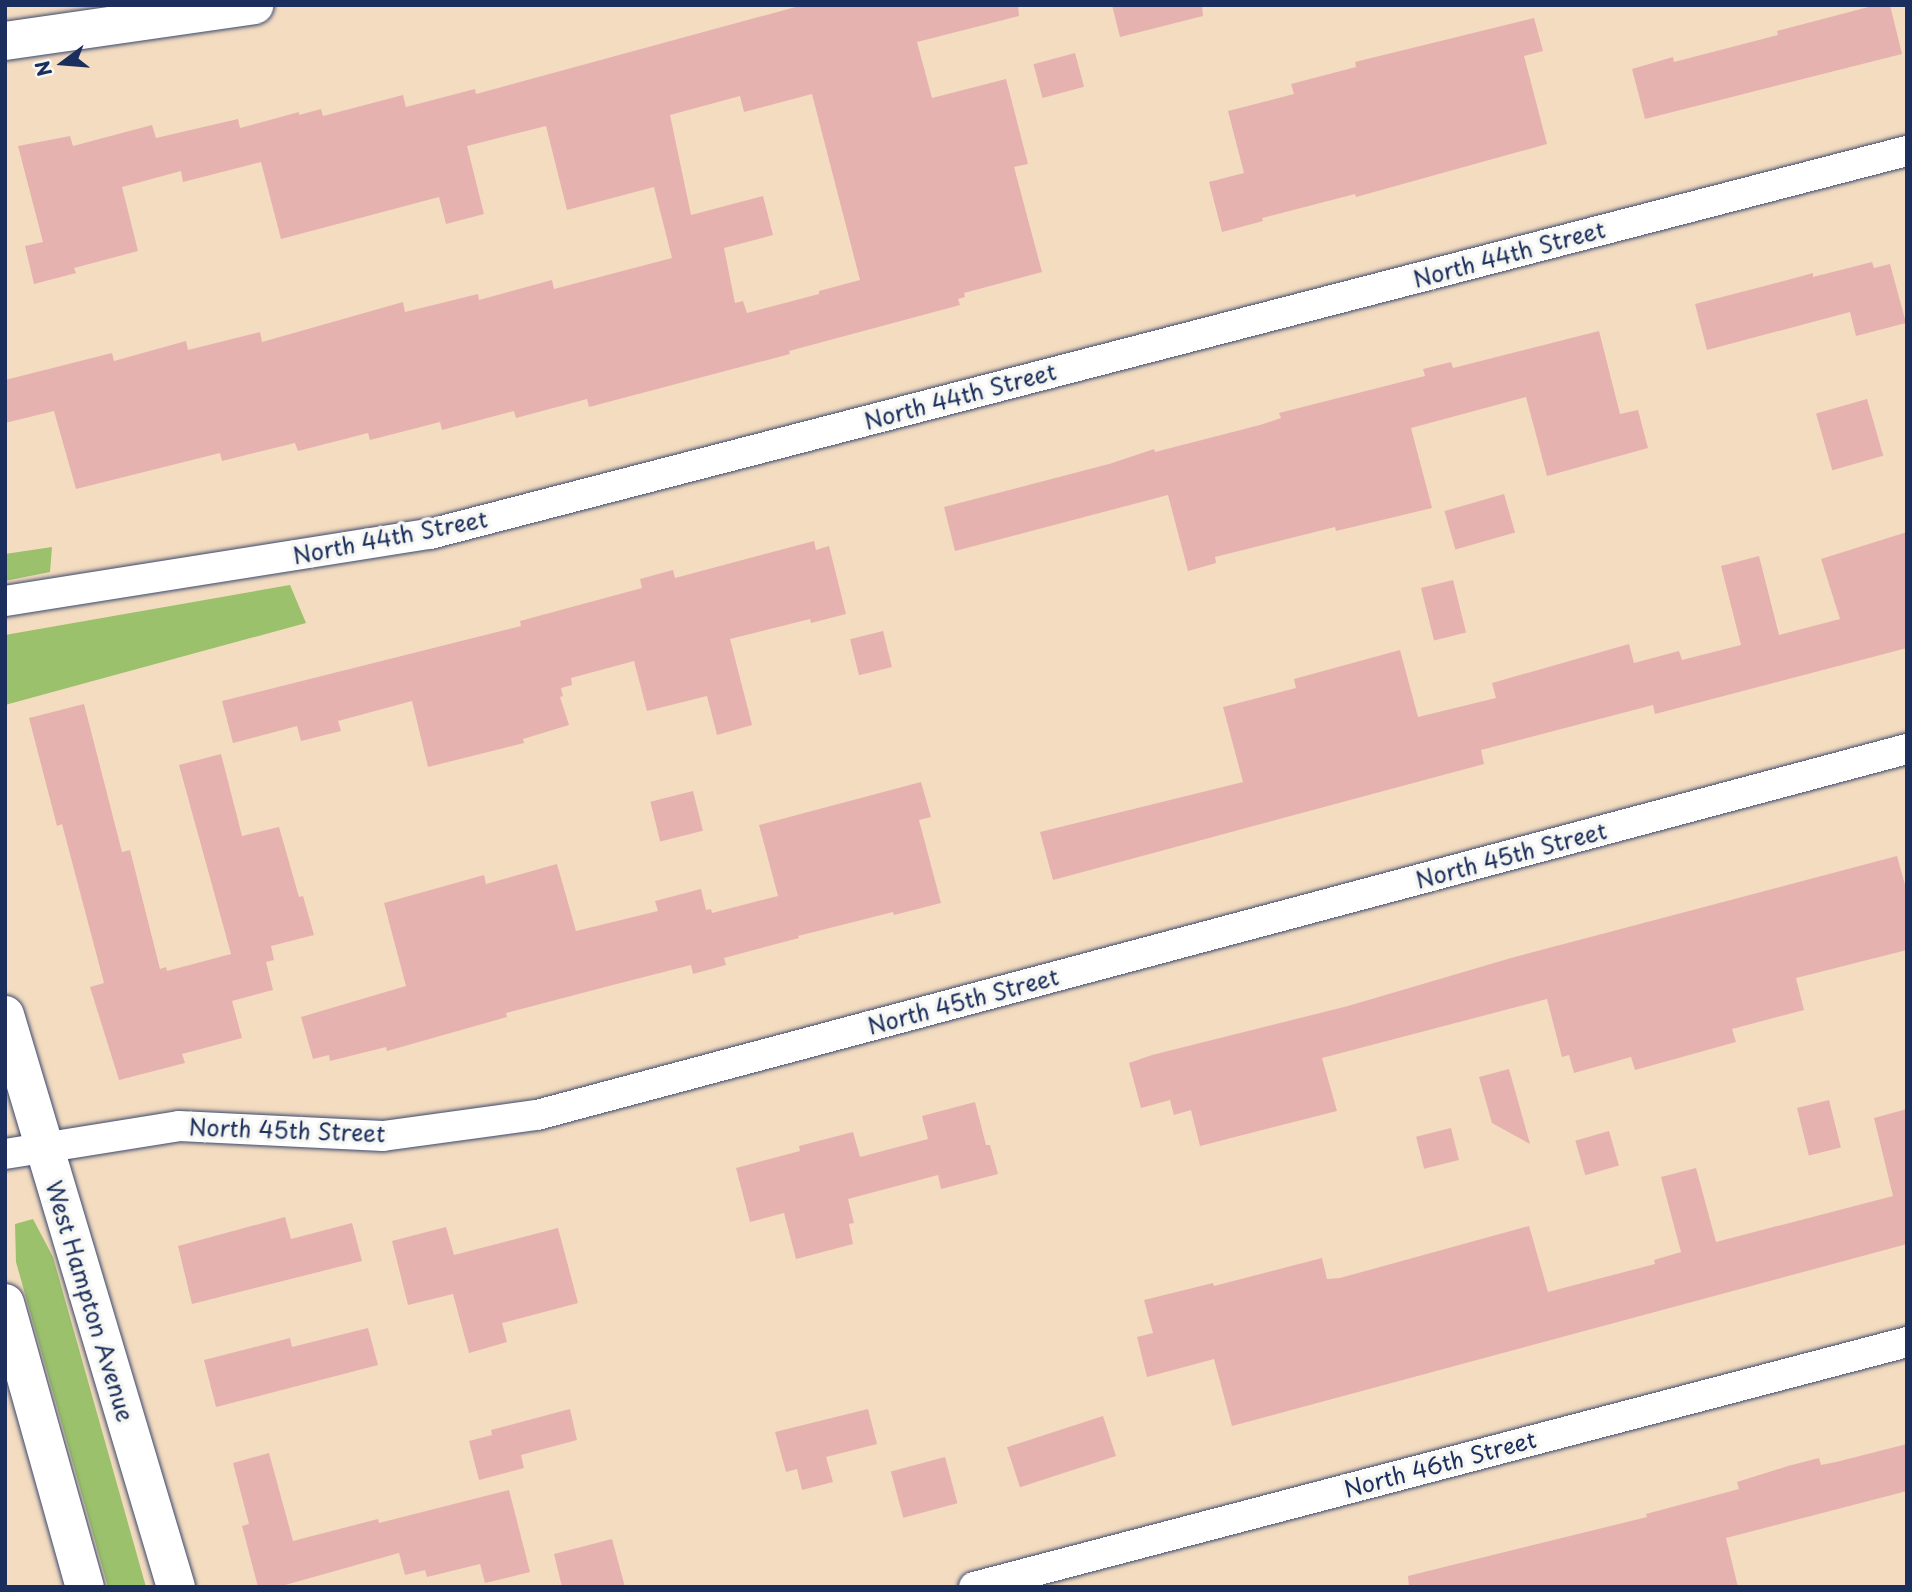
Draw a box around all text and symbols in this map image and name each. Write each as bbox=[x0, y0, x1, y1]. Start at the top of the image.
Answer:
north arrow bbox=[28, 28, 98, 98]
text: N bbox=[27, 58, 58, 80]
street label: North 44th Street bbox=[1409, 215, 1609, 293]
street label: North 44th Street bbox=[860, 357, 1060, 435]
street label: North 44th Street bbox=[289, 504, 491, 570]
street label: North 45th Street bbox=[1411, 816, 1611, 894]
street label: North 45th Street bbox=[863, 962, 1063, 1040]
street label: North 45th Street bbox=[187, 1113, 387, 1147]
street label: West Hampton Avenue bbox=[40, 1178, 140, 1424]
street label: North 46th Street bbox=[1339, 1424, 1541, 1504]

